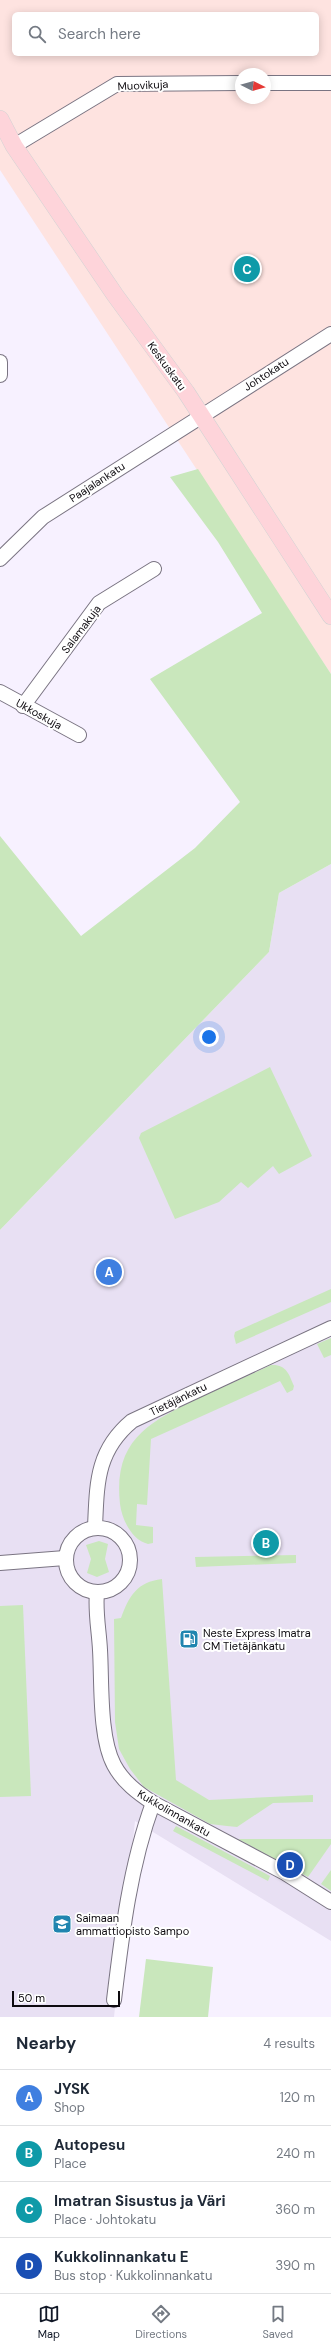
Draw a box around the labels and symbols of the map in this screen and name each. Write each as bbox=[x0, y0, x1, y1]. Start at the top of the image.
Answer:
north arrow bbox=[235, 68, 271, 104]
street label: Muovikuja bbox=[117, 77, 169, 93]
pin: C bbox=[234, 254, 260, 284]
street label: Keskuskatu bbox=[145, 339, 189, 393]
street label: Johtokatu bbox=[241, 354, 291, 394]
street label: Paajalankatu bbox=[67, 459, 127, 505]
street label: Salamakuja bbox=[58, 602, 104, 656]
street label: Ukkoskuja bbox=[14, 696, 64, 732]
your location bbox=[199, 1027, 219, 1047]
pin: A bbox=[96, 1257, 122, 1287]
street label: Tietäjänkatu bbox=[147, 1379, 209, 1419]
pin: B bbox=[253, 1528, 279, 1558]
place label: Neste Express Imatra CM Tietäjänkatu bbox=[203, 1626, 311, 1653]
fuel station icon: Neste Express Imatra CM Tietäjänkatu bbox=[178, 1628, 200, 1650]
street label: Kukkolinnankatu bbox=[135, 1787, 213, 1839]
pin: D bbox=[277, 1850, 303, 1880]
place label: Saimaan ammattiopisto Sampo bbox=[76, 1911, 189, 1938]
school or university icon: Saimaan ammattiopisto Sampo bbox=[51, 1913, 73, 1935]
scale bar bbox=[12, 1989, 120, 2008]

